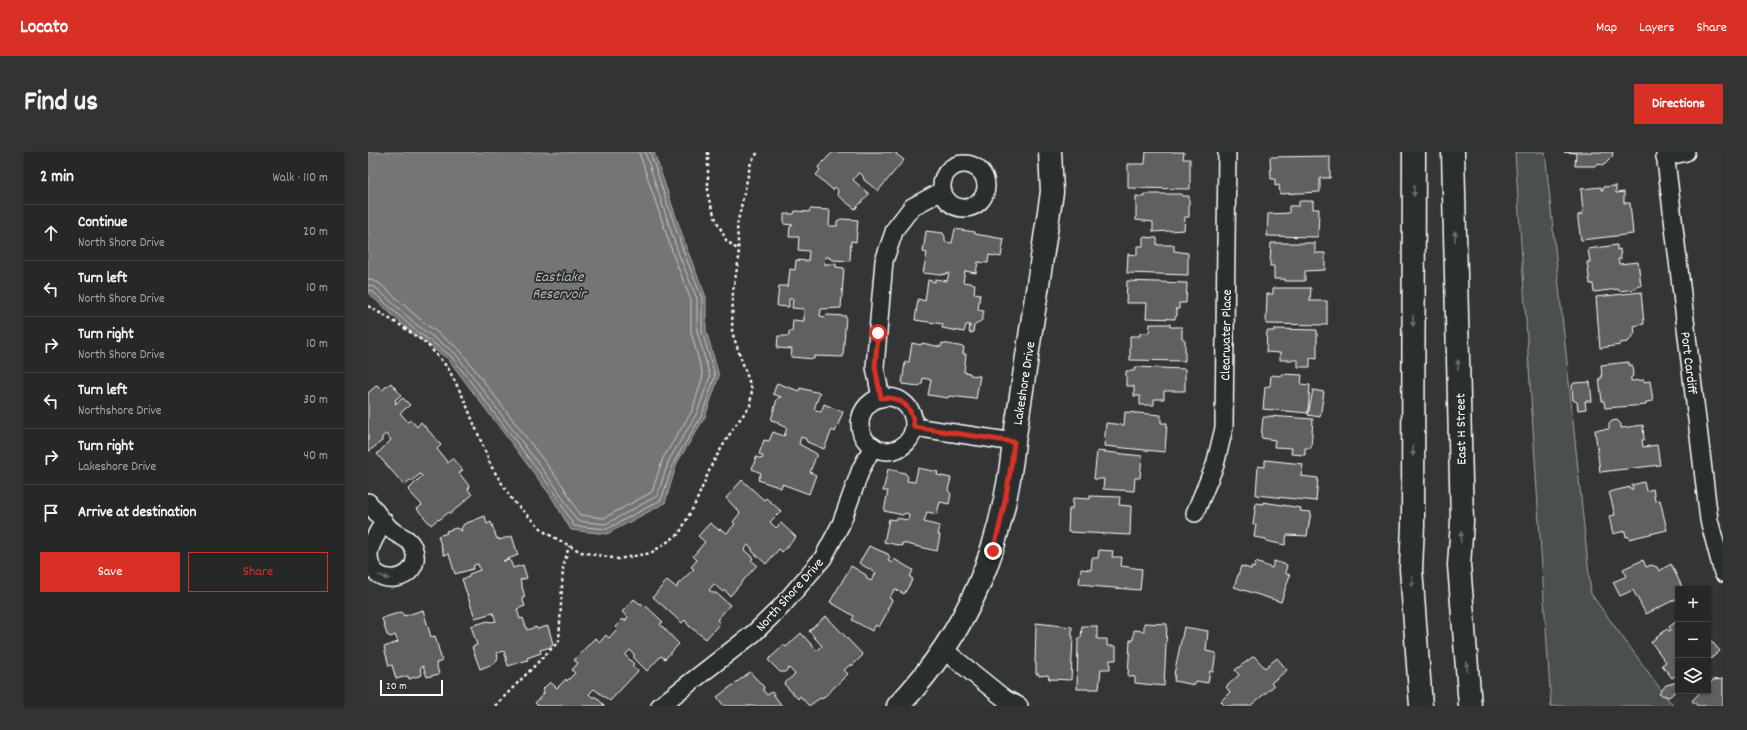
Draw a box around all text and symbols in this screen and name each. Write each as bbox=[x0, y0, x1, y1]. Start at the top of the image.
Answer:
text: Locato bbox=[20, 15, 68, 42]
text: Map bbox=[1596, 18, 1617, 38]
text: Layers bbox=[1639, 18, 1674, 38]
text: Share bbox=[1696, 18, 1727, 38]
text: Find us bbox=[24, 84, 98, 124]
button: Directions bbox=[1634, 84, 1723, 124]
text: 2 min bbox=[40, 166, 74, 190]
text: Walk · 110 m bbox=[272, 169, 328, 188]
one-way arrow bbox=[1411, 185, 1417, 198]
text: Continue bbox=[78, 212, 127, 234]
icon: ahead bbox=[40, 222, 62, 244]
text: 20 m bbox=[303, 223, 328, 242]
one-way arrow bbox=[1452, 229, 1458, 242]
text: North Shore Drive bbox=[78, 234, 165, 253]
water label: Eastlake Reservoir bbox=[532, 267, 587, 306]
text: Turn left bbox=[78, 268, 127, 290]
icon: left bbox=[40, 278, 62, 300]
text: 10 m bbox=[306, 279, 328, 298]
street label: Clearwater Place bbox=[1216, 289, 1238, 381]
text: North Shore Drive bbox=[78, 290, 165, 309]
one-way arrow bbox=[1410, 315, 1416, 328]
text: Turn right bbox=[78, 324, 134, 346]
route start bbox=[869, 324, 887, 342]
street label: Port Cardiff bbox=[1674, 331, 1702, 396]
icon: right bbox=[40, 334, 62, 356]
text: 10 m bbox=[306, 335, 328, 354]
street label: Lakeshore Drive bbox=[1009, 340, 1041, 426]
text: North Shore Drive bbox=[78, 346, 165, 365]
one-way arrow bbox=[1455, 359, 1461, 372]
text: Turn left bbox=[78, 380, 127, 402]
icon: left bbox=[40, 390, 62, 412]
text: 30 m bbox=[303, 391, 328, 410]
street label: East H Street bbox=[1451, 393, 1473, 465]
text: Northshore Drive bbox=[78, 402, 162, 421]
text: Turn right bbox=[78, 436, 134, 458]
one-way arrow bbox=[1410, 445, 1416, 458]
icon: right bbox=[40, 446, 62, 468]
text: 40 m bbox=[304, 447, 328, 466]
text: Lakeshore Drive bbox=[78, 458, 156, 477]
icon: arrive bbox=[40, 502, 62, 524]
text: Arrive at destination bbox=[78, 502, 196, 524]
one-way arrow bbox=[1457, 531, 1464, 543]
route end bbox=[984, 542, 1002, 560]
button: Save bbox=[40, 552, 180, 592]
button: Share bbox=[188, 552, 328, 592]
street label: North Shore Drive bbox=[752, 554, 829, 637]
one-way arrow bbox=[378, 574, 390, 580]
one-way arrow bbox=[1408, 575, 1415, 587]
map controls bbox=[1675, 586, 1711, 694]
button: + bbox=[1675, 586, 1711, 622]
button: − bbox=[1675, 622, 1711, 658]
button: layers bbox=[1675, 658, 1711, 694]
one-way arrow bbox=[1463, 661, 1470, 673]
scale bar bbox=[380, 678, 443, 697]
text: 20 m bbox=[386, 679, 407, 695]

